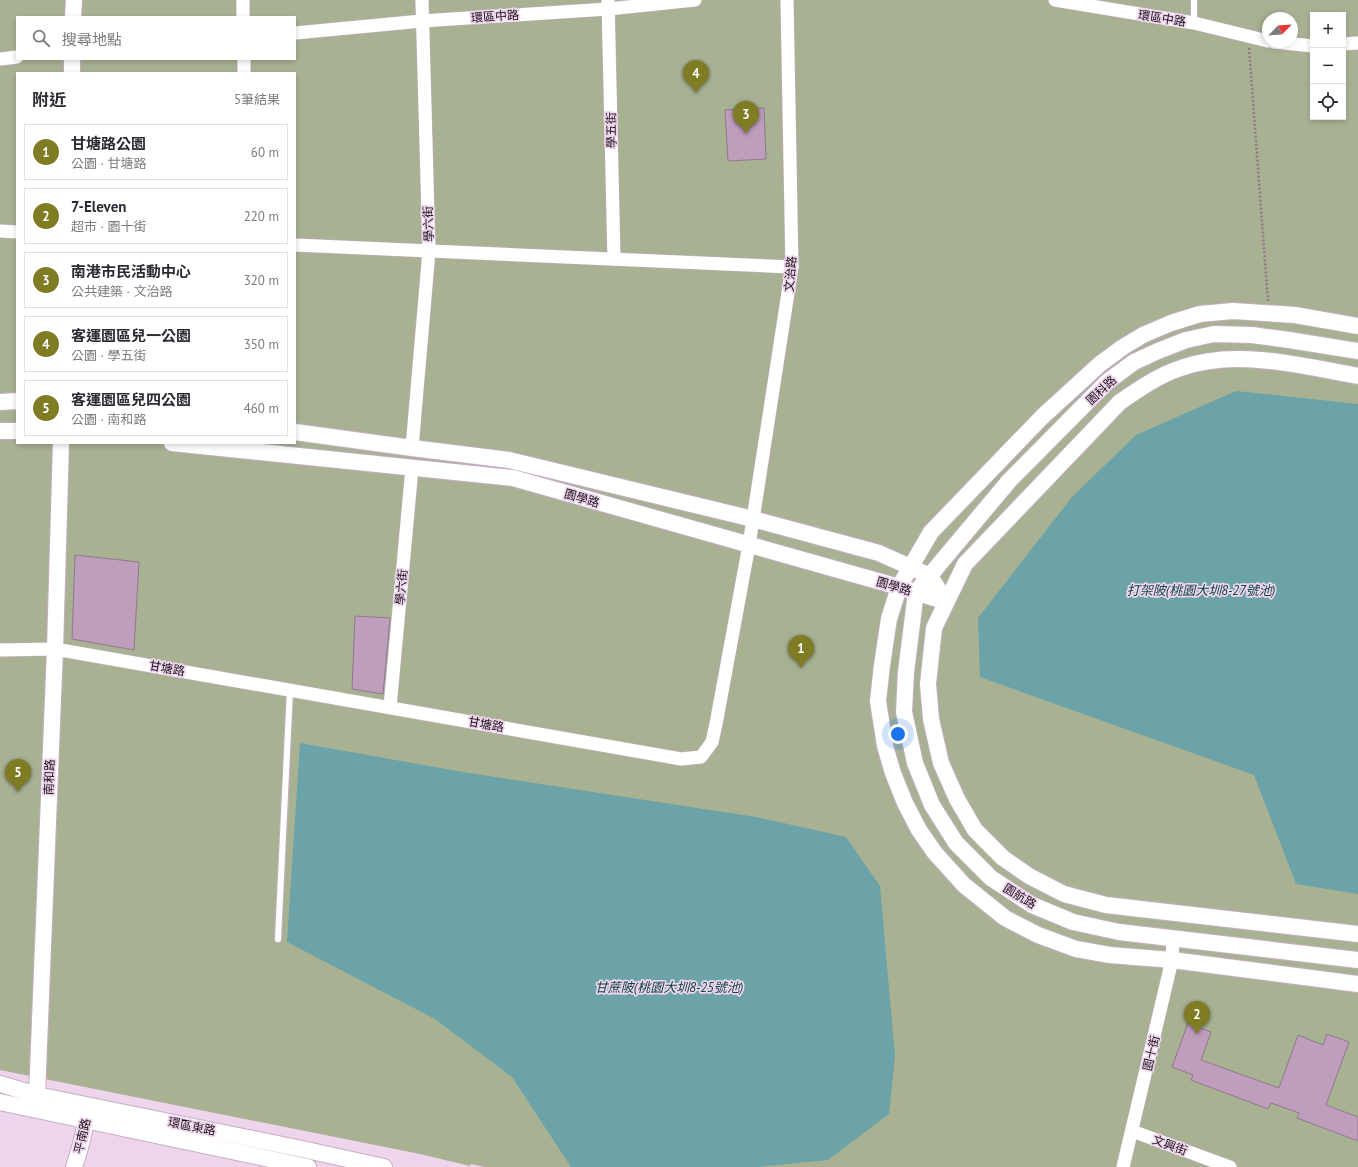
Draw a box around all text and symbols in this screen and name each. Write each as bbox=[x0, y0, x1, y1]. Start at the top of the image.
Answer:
street label: 環區中路 bbox=[471, 7, 519, 25]
street label: 環區中路 bbox=[1137, 7, 1187, 29]
north arrow bbox=[1262, 12, 1298, 48]
map controls bbox=[1310, 12, 1346, 120]
button: + bbox=[1310, 12, 1346, 48]
search box bbox=[16, 16, 296, 60]
icon: search bbox=[30, 27, 52, 49]
text: 搜尋地點 bbox=[62, 30, 122, 49]
button: − bbox=[1310, 48, 1346, 84]
pin: 4 bbox=[683, 60, 709, 93]
button: locate bbox=[1310, 84, 1346, 120]
text: 附近 bbox=[32, 89, 66, 111]
text: 5筆結果 bbox=[234, 91, 280, 108]
pin: 3 bbox=[733, 101, 759, 134]
street label: 學五街 bbox=[603, 112, 619, 148]
text: 甘塘路公園 bbox=[71, 134, 146, 153]
text: 1 bbox=[42, 144, 50, 161]
text: 60 m bbox=[251, 144, 279, 161]
text: 公園 · 甘塘路 bbox=[71, 155, 146, 172]
text: 7-Eleven bbox=[71, 197, 126, 216]
street label: 學六街 bbox=[420, 206, 436, 242]
text: 2 bbox=[42, 208, 50, 225]
text: 220 m bbox=[244, 208, 279, 225]
text: 超市 · 園十街 bbox=[71, 218, 146, 235]
street label: 文治路 bbox=[781, 255, 799, 293]
text: 南港市民活動中心 bbox=[71, 262, 191, 281]
text: 3 bbox=[42, 272, 50, 289]
text: 320 m bbox=[244, 272, 279, 289]
text: 公共建築 · 文治路 bbox=[71, 283, 172, 300]
text: 客運園區兒一公園 bbox=[71, 326, 191, 345]
text: 4 bbox=[42, 336, 50, 353]
text: 350 m bbox=[244, 336, 279, 353]
text: 公園 · 學五街 bbox=[71, 347, 146, 364]
street label: 園科路 bbox=[1083, 372, 1119, 408]
text: 客運園區兒四公園 bbox=[71, 390, 191, 409]
text: 5 bbox=[42, 400, 50, 417]
text: 460 m bbox=[244, 400, 279, 417]
text: 公園 · 南和路 bbox=[71, 411, 146, 428]
street label: 園學路 bbox=[563, 486, 601, 510]
street label: 學六街 bbox=[392, 568, 410, 606]
street label: 園學路 bbox=[875, 574, 913, 598]
water label: 打架陂(桃園大圳8-27號池) bbox=[1127, 582, 1275, 599]
pin: 1 bbox=[788, 635, 814, 668]
street label: 甘塘路 bbox=[148, 657, 186, 679]
street label: 甘塘路 bbox=[467, 713, 505, 735]
your location bbox=[888, 724, 908, 744]
pin: 5 bbox=[5, 759, 31, 792]
street label: 南和路 bbox=[41, 759, 57, 795]
street label: 園航路 bbox=[1001, 880, 1039, 912]
water label: 甘蔗陂(桃園大圳8-25號池) bbox=[595, 979, 743, 996]
pin: 2 bbox=[1184, 1001, 1210, 1034]
street label: 園十街 bbox=[1140, 1034, 1162, 1072]
street label: 環區東路 bbox=[167, 1114, 217, 1138]
street label: 平南路 bbox=[71, 1117, 93, 1155]
street label: 文興街 bbox=[1151, 1132, 1189, 1158]

